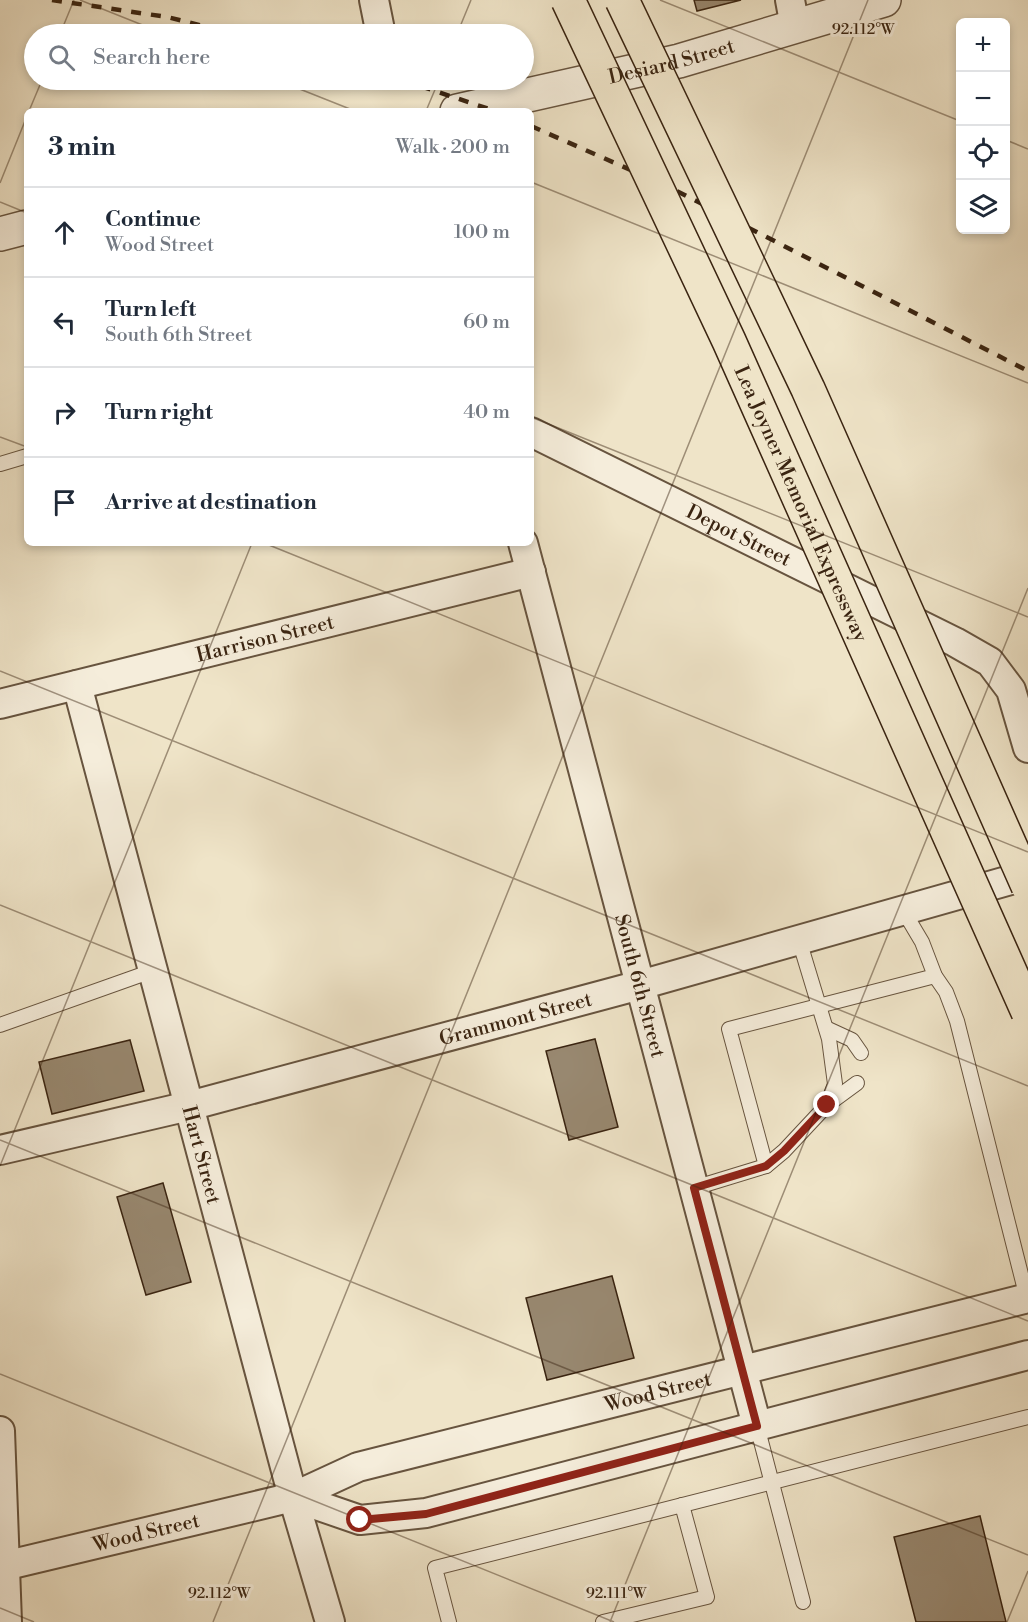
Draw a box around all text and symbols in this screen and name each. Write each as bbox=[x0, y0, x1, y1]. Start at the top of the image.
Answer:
map controls bbox=[956, 18, 1010, 234]
button: + bbox=[956, 18, 1010, 72]
text: 92.112°W bbox=[832, 20, 895, 39]
search box bbox=[24, 24, 534, 90]
street label: Desiard Street bbox=[606, 34, 738, 91]
icon: search bbox=[45, 41, 78, 74]
text: Search here bbox=[93, 44, 210, 71]
button: − bbox=[956, 72, 1010, 126]
button: locate bbox=[956, 126, 1010, 180]
text: 3 min bbox=[48, 131, 116, 163]
text: Walk · 200 m bbox=[396, 135, 510, 160]
button: layers bbox=[956, 180, 1010, 234]
text: Continue bbox=[105, 206, 201, 233]
icon: ahead bbox=[48, 216, 81, 249]
text: 100 m bbox=[454, 220, 510, 245]
text: Wood Street bbox=[105, 233, 214, 258]
text: Turn left bbox=[105, 296, 196, 323]
icon: left bbox=[48, 306, 81, 339]
text: 60 m bbox=[463, 310, 510, 335]
text: South 6th Street bbox=[105, 323, 252, 348]
street label: Lea Joyner Memorial Expressway bbox=[728, 362, 873, 646]
icon: right bbox=[48, 396, 81, 429]
text: Turn right bbox=[105, 399, 213, 426]
text: 40 m bbox=[463, 400, 510, 425]
icon: arrive bbox=[48, 486, 81, 519]
text: Arrive at destination bbox=[105, 489, 317, 516]
street label: Depot Street bbox=[682, 500, 795, 573]
street label: Harrison Street bbox=[194, 610, 337, 669]
street label: South 6th Street bbox=[608, 912, 670, 1061]
street label: Grammont Street bbox=[437, 987, 595, 1052]
route end bbox=[813, 1091, 839, 1117]
street label: Hart Street bbox=[175, 1103, 226, 1207]
street label: Wood Street bbox=[601, 1367, 714, 1419]
route start bbox=[346, 1506, 372, 1532]
street label: Wood Street bbox=[89, 1509, 202, 1559]
text: 92.112°W bbox=[188, 1584, 251, 1603]
text: 92.111°W bbox=[586, 1584, 647, 1603]

